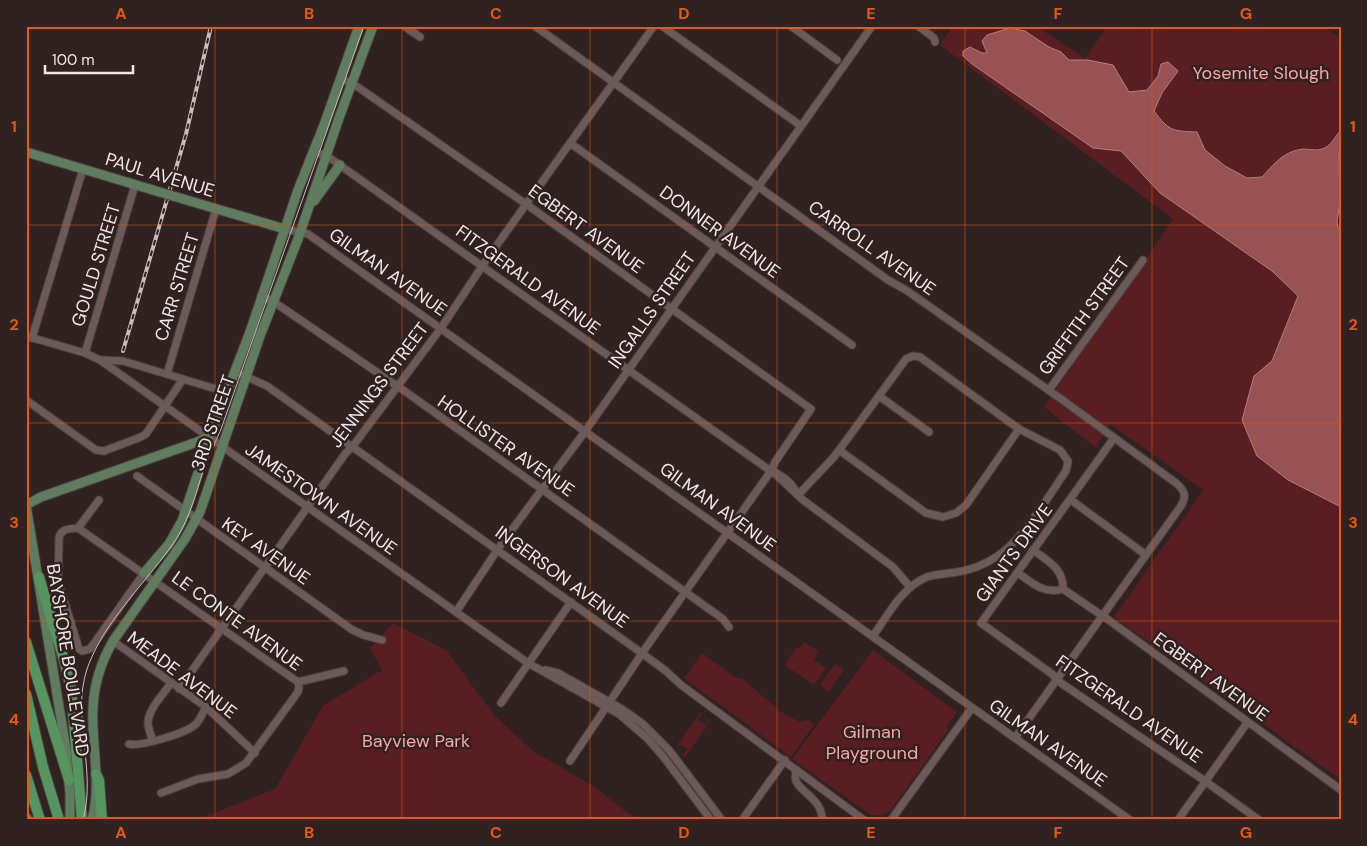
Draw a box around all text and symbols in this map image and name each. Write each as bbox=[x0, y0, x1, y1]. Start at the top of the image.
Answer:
text: A bbox=[115, 3, 127, 24]
text: B bbox=[304, 3, 314, 24]
text: C bbox=[490, 3, 502, 24]
text: D bbox=[678, 3, 690, 24]
text: E bbox=[866, 3, 876, 24]
text: F bbox=[1054, 3, 1063, 24]
text: G bbox=[1240, 3, 1252, 24]
scale bar bbox=[45, 42, 132, 74]
text: 100 m bbox=[52, 50, 95, 70]
park label: Yosemite Slough bbox=[1193, 61, 1329, 85]
text: 1 bbox=[11, 116, 17, 137]
text: 1 bbox=[1350, 116, 1356, 137]
street label: PAUL AVENUE bbox=[102, 147, 218, 203]
street label: EGBERT AVENUE bbox=[523, 179, 649, 279]
street label: DONNER AVENUE bbox=[655, 180, 785, 284]
street label: CARROLL AVENUE bbox=[803, 195, 941, 301]
street label: GOULD STREET bbox=[66, 201, 126, 329]
street label: FITZGERALD AVENUE bbox=[451, 219, 605, 341]
street label: GILMAN AVENUE bbox=[324, 222, 452, 322]
street label: CARR STREET bbox=[149, 230, 205, 344]
street label: INGALLS STREET bbox=[603, 247, 701, 373]
street label: GRIFFITH STREET bbox=[1033, 252, 1135, 380]
text: 2 bbox=[9, 314, 19, 335]
text: 2 bbox=[1348, 314, 1358, 335]
street label: JENNINGS STREET bbox=[324, 317, 434, 453]
street label: 3RD STREET bbox=[185, 372, 241, 474]
street label: HOLLISTER AVENUE bbox=[433, 390, 579, 502]
street label: JAMESTOWN AVENUE bbox=[240, 437, 402, 561]
street label: GILMAN AVENUE bbox=[655, 457, 781, 557]
street label: GIANTS DRIVE bbox=[970, 499, 1058, 607]
text: 3 bbox=[9, 512, 19, 533]
street label: KEY AVENUE bbox=[217, 512, 315, 590]
text: 3 bbox=[1348, 512, 1358, 533]
street label: INGERSON AVENUE bbox=[490, 520, 634, 634]
street label: BAYSHORE BOULEVARD bbox=[41, 562, 95, 758]
street label: LE CONTE AVENUE bbox=[167, 566, 307, 676]
street label: MEADE AVENUE bbox=[122, 626, 242, 724]
street label: EGBERT AVENUE bbox=[1148, 627, 1274, 727]
street label: FITZGERALD AVENUE bbox=[1051, 649, 1207, 769]
street label: GILMAN AVENUE bbox=[984, 693, 1112, 793]
text: 4 bbox=[9, 709, 19, 730]
text: 4 bbox=[1348, 709, 1358, 730]
park label: Gilman Playground bbox=[826, 720, 918, 765]
park label: Bayview Park bbox=[362, 729, 470, 753]
text: A bbox=[115, 822, 127, 843]
text: B bbox=[304, 822, 314, 843]
text: C bbox=[490, 822, 502, 843]
text: D bbox=[678, 822, 690, 843]
text: E bbox=[866, 822, 876, 843]
text: F bbox=[1054, 822, 1063, 843]
text: G bbox=[1240, 822, 1252, 843]

